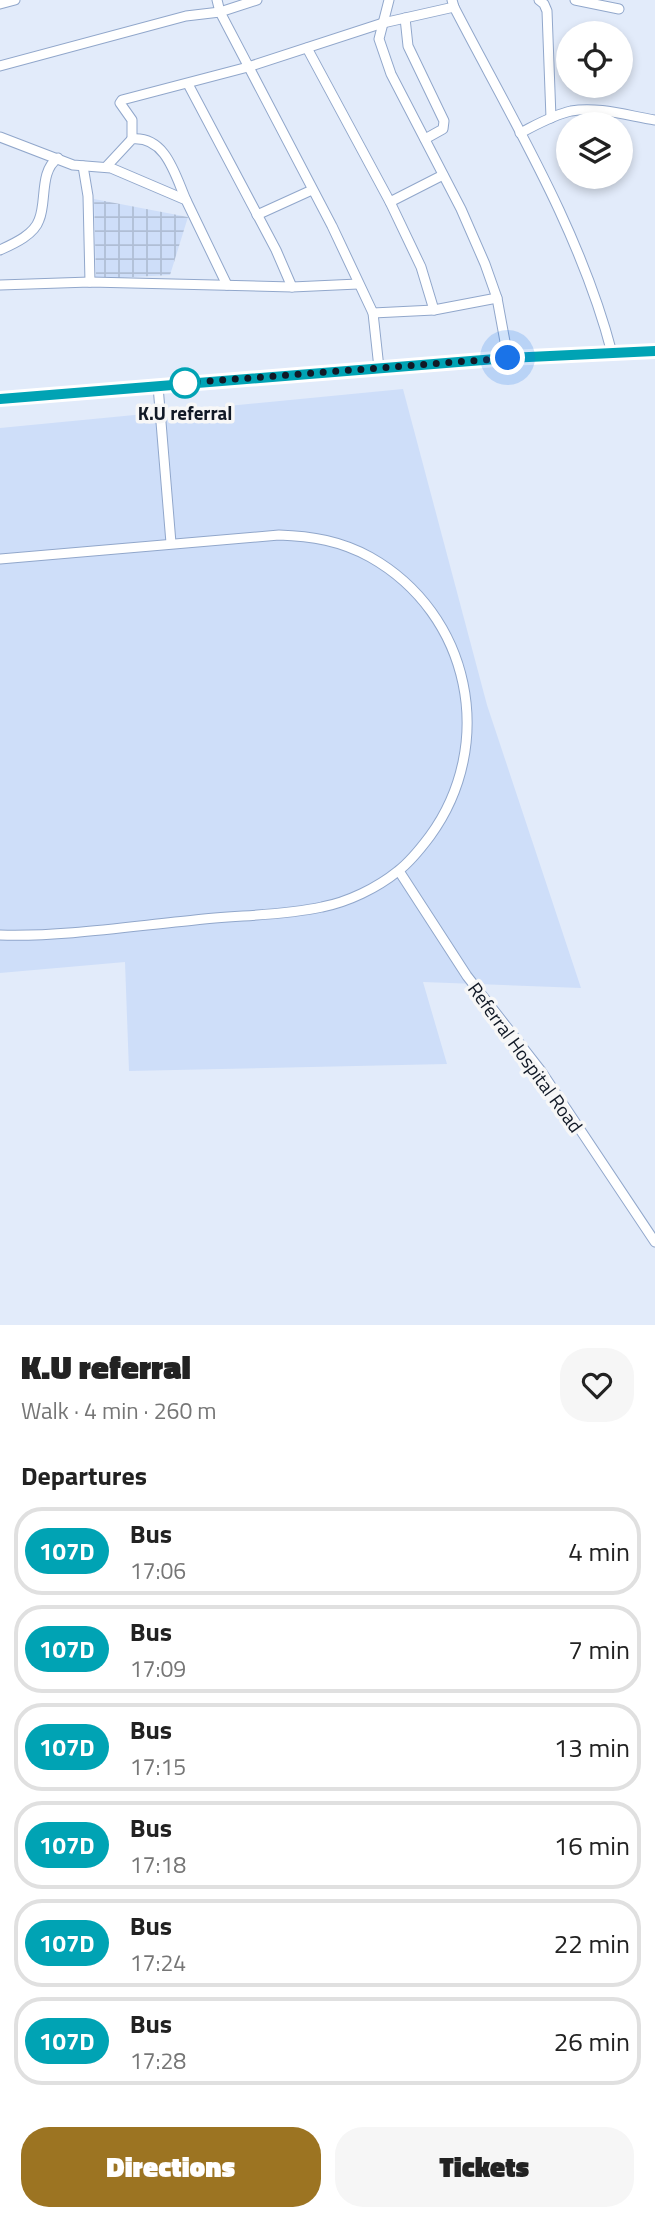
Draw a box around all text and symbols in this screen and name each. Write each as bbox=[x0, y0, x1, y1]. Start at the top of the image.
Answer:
map controls bbox=[556, 21, 633, 189]
button: locate bbox=[556, 21, 633, 98]
button: layers bbox=[556, 112, 633, 189]
your location bbox=[490, 340, 525, 375]
marker: K.U referral bbox=[170, 368, 200, 398]
place label: K.U referral bbox=[138, 398, 232, 427]
street label: Referral Hospital Road bbox=[461, 976, 591, 1138]
text: K.U referral bbox=[21, 1342, 191, 1392]
button: heart bbox=[560, 1348, 634, 1422]
text: Walk · 4 min · 260 m bbox=[21, 1393, 217, 1428]
text: Departures bbox=[21, 1456, 147, 1495]
text: Bus bbox=[130, 1514, 172, 1553]
text: 4 min bbox=[568, 1532, 630, 1571]
text: 107D bbox=[39, 1533, 95, 1569]
text: 17:06 bbox=[130, 1553, 186, 1588]
text: Bus bbox=[130, 1612, 172, 1651]
text: 7 min bbox=[568, 1630, 630, 1669]
text: 107D bbox=[39, 1631, 95, 1667]
text: 17:09 bbox=[130, 1651, 186, 1686]
text: Bus bbox=[130, 1710, 172, 1749]
text: 13 min bbox=[554, 1728, 630, 1767]
text: 107D bbox=[39, 1729, 95, 1765]
text: 17:15 bbox=[130, 1749, 186, 1784]
text: Bus bbox=[130, 1808, 172, 1847]
text: 16 min bbox=[554, 1826, 630, 1865]
text: 107D bbox=[39, 1827, 95, 1863]
text: 17:18 bbox=[130, 1847, 186, 1882]
text: Bus bbox=[130, 1906, 172, 1945]
text: 22 min bbox=[554, 1924, 630, 1963]
text: 107D bbox=[39, 1925, 95, 1961]
text: 17:24 bbox=[130, 1945, 186, 1980]
text: Bus bbox=[130, 2004, 172, 2043]
text: 26 min bbox=[554, 2022, 630, 2061]
text: 107D bbox=[39, 2023, 95, 2059]
text: 17:28 bbox=[130, 2043, 186, 2078]
button: Directions bbox=[21, 2127, 321, 2207]
button: Tickets bbox=[335, 2127, 634, 2207]

